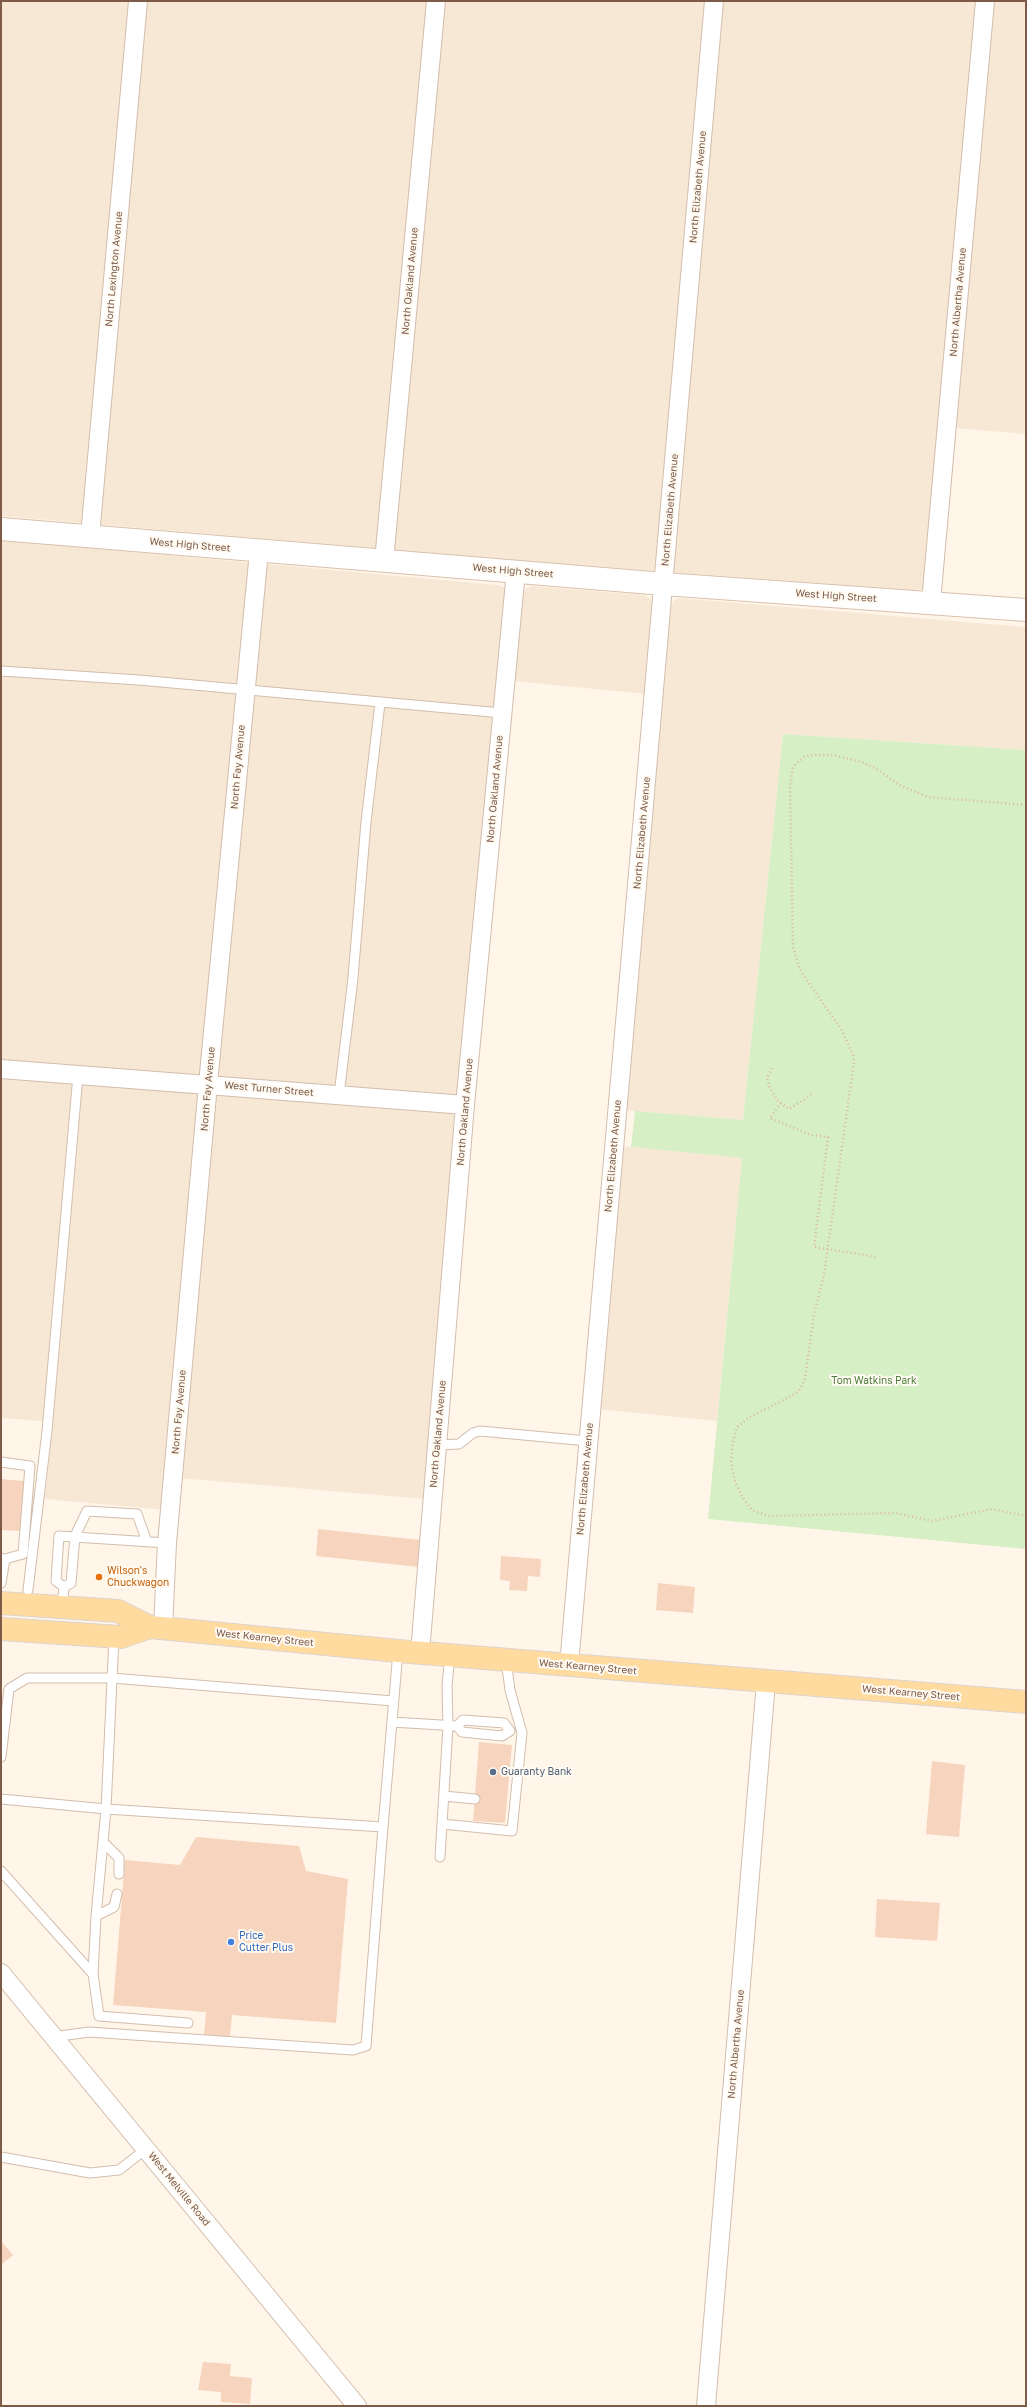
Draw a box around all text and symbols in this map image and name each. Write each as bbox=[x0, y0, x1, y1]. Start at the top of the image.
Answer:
street label: North Elizabeth Avenue bbox=[687, 130, 709, 244]
street label: North Lexington Avenue bbox=[103, 211, 125, 327]
street label: North Oakland Avenue bbox=[399, 227, 421, 335]
street label: North Albertha Avenue bbox=[947, 247, 969, 357]
street label: North Elizabeth Avenue bbox=[659, 453, 681, 567]
street label: West High Street bbox=[149, 535, 231, 555]
street label: West High Street bbox=[472, 561, 554, 581]
street label: West High Street bbox=[795, 587, 877, 605]
street label: North Fay Avenue bbox=[228, 724, 248, 810]
street label: North Oakland Avenue bbox=[484, 735, 506, 843]
street label: North Elizabeth Avenue bbox=[631, 776, 653, 890]
street label: North Fay Avenue bbox=[198, 1046, 218, 1132]
street label: North Oakland Avenue bbox=[454, 1058, 476, 1166]
street label: West Turner Street bbox=[224, 1079, 314, 1099]
street label: North Elizabeth Avenue bbox=[602, 1099, 624, 1213]
street label: North Fay Avenue bbox=[169, 1369, 189, 1455]
park label: Tom Watkins Park bbox=[831, 1375, 917, 1387]
street label: North Oakland Avenue bbox=[427, 1380, 449, 1488]
street label: North Elizabeth Avenue bbox=[574, 1422, 596, 1536]
place label: Wilson's Chuckwagon bbox=[107, 1565, 169, 1588]
marker: Wilson's Chuckwagon bbox=[94, 1572, 104, 1582]
street label: West Kearney Street bbox=[215, 1627, 315, 1649]
street label: West Kearney Street bbox=[539, 1657, 637, 1677]
street label: West Kearney Street bbox=[862, 1683, 960, 1703]
place label: Guaranty Bank bbox=[501, 1766, 572, 1778]
marker: Guaranty Bank bbox=[488, 1767, 498, 1777]
place label: Price Cutter Plus bbox=[239, 1930, 293, 1954]
marker: Price Cutter Plus bbox=[226, 1937, 236, 1947]
street label: North Albertha Avenue bbox=[725, 1989, 747, 2099]
street label: West Melville Road bbox=[146, 2150, 212, 2228]

